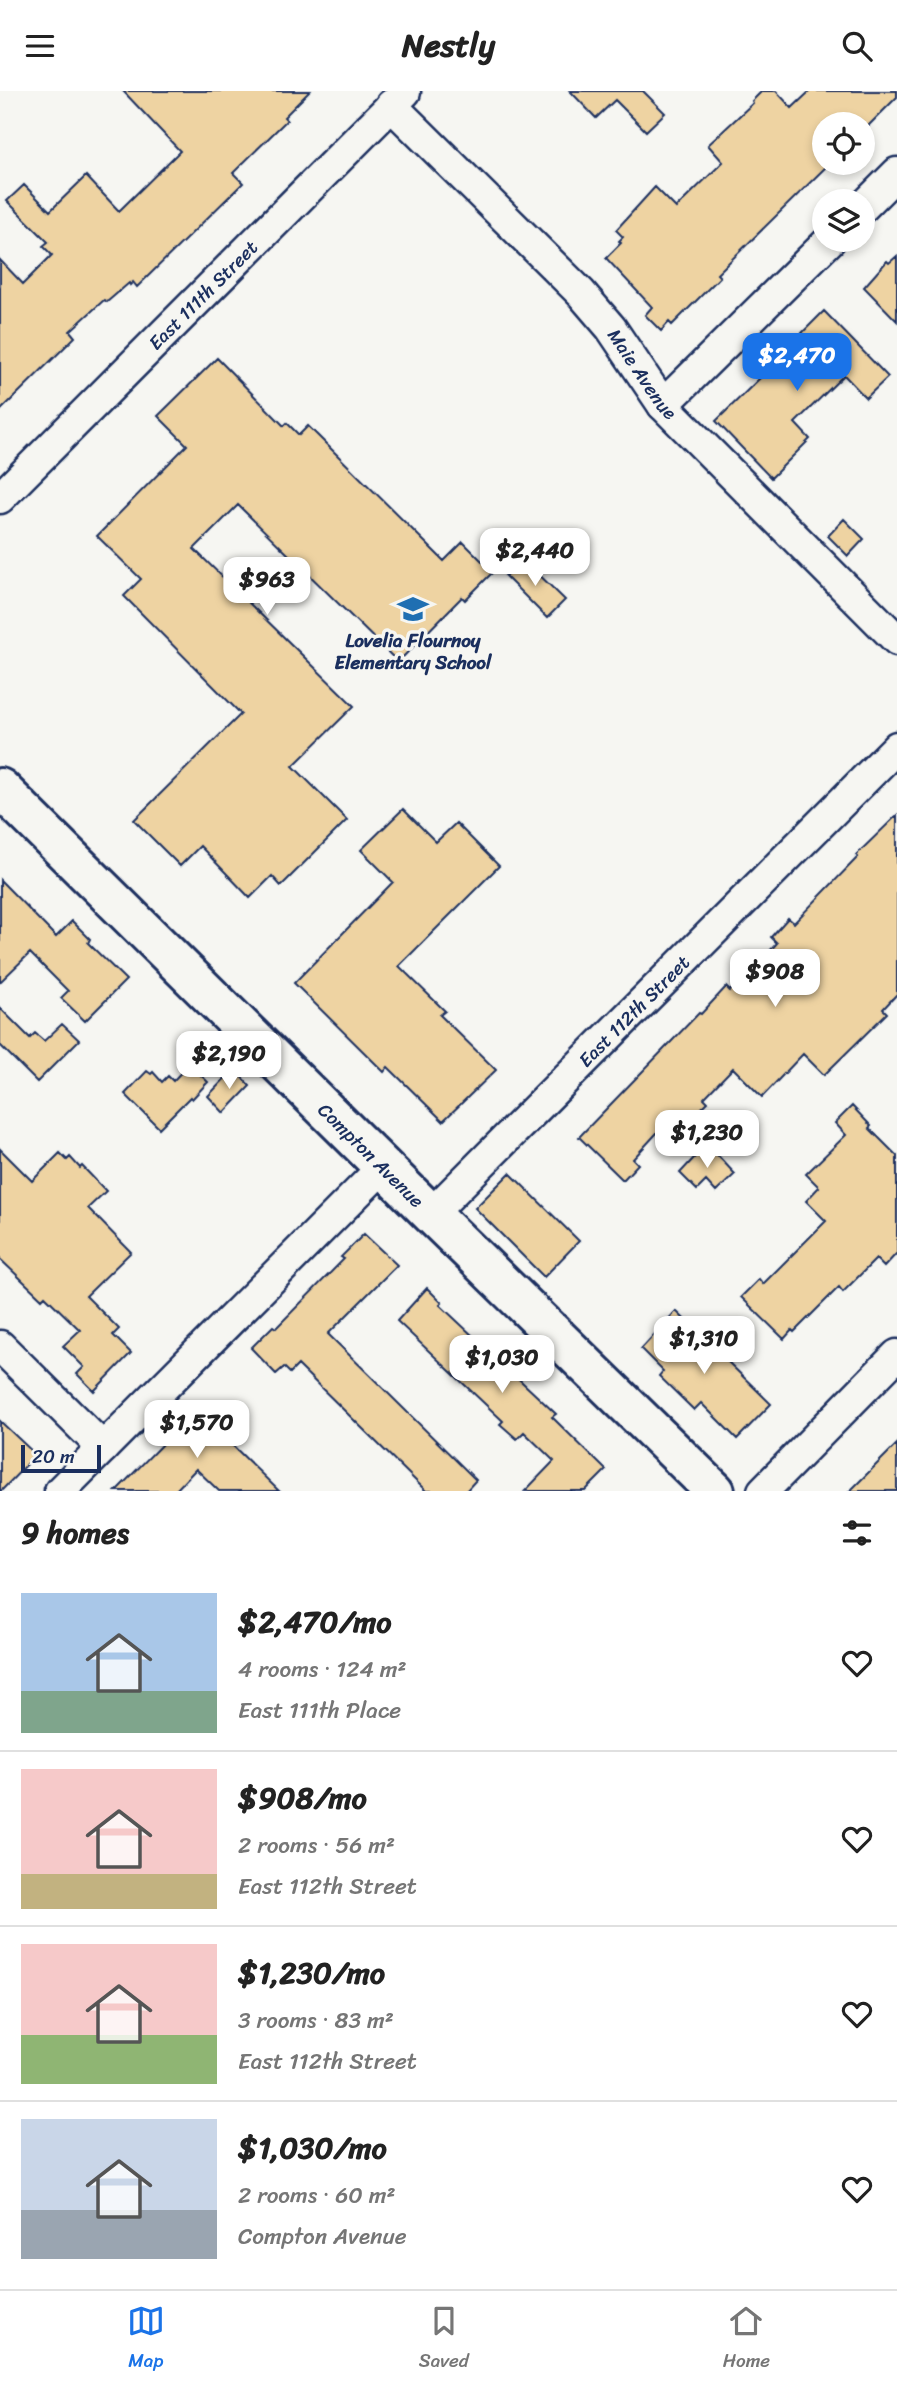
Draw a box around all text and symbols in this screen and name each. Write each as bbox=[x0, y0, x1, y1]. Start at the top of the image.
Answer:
text: Nestly bbox=[402, 17, 495, 74]
icon: menu bbox=[21, 27, 59, 65]
icon: search bbox=[838, 27, 876, 65]
map controls bbox=[812, 112, 875, 252]
button: locate bbox=[812, 112, 875, 175]
button: layers bbox=[812, 189, 875, 252]
street label: East 111th Street bbox=[140, 232, 266, 358]
street label: Maie Avenue bbox=[599, 322, 685, 428]
pin: $2,470 bbox=[740, 334, 854, 393]
text: $2,470 bbox=[759, 335, 835, 376]
pin: $2,440 bbox=[478, 529, 592, 588]
text: $2,440 bbox=[496, 530, 574, 571]
pin: $963 bbox=[226, 557, 308, 617]
text: $963 bbox=[239, 559, 295, 600]
school or university icon: Lovelia Flournoy Elementary School bbox=[396, 592, 430, 626]
place label: Lovelia Flournoy Elementary School bbox=[335, 624, 492, 679]
street label: East 112th Street bbox=[570, 947, 698, 1075]
pin: $908 bbox=[734, 949, 816, 1009]
text: $908 bbox=[746, 951, 804, 992]
pin: $2,190 bbox=[172, 1031, 286, 1091]
text: $2,190 bbox=[192, 1033, 266, 1074]
street label: Compton Avenue bbox=[310, 1095, 432, 1216]
pin: $1,230 bbox=[650, 1111, 764, 1170]
text: $1,230 bbox=[671, 1112, 743, 1153]
pin: $1,310 bbox=[647, 1317, 761, 1376]
text: $1,310 bbox=[670, 1318, 738, 1359]
pin: $1,030 bbox=[445, 1335, 559, 1395]
text: $1,030 bbox=[465, 1337, 539, 1378]
pin: $1,570 bbox=[140, 1401, 254, 1460]
text: $1,570 bbox=[160, 1402, 234, 1443]
text: 20 m bbox=[32, 1440, 75, 1473]
scale bar bbox=[21, 1442, 102, 1474]
text: 9 homes bbox=[21, 1506, 129, 1560]
icon: filters bbox=[838, 1514, 876, 1552]
text: $2,470/mo bbox=[238, 1595, 392, 1649]
icon: home bbox=[77, 1621, 161, 1705]
icon: heart bbox=[838, 1644, 876, 1682]
text: 4 rooms · 124 m² bbox=[238, 1649, 407, 1690]
text: East 111th Place bbox=[238, 1690, 401, 1731]
text: $908/mo bbox=[238, 1771, 367, 1825]
icon: home bbox=[77, 1797, 161, 1881]
icon: heart bbox=[838, 1820, 876, 1858]
text: 2 rooms · 56 m² bbox=[238, 1825, 395, 1866]
text: East 112th Street bbox=[238, 1866, 417, 1907]
text: $1,230/mo bbox=[238, 1946, 385, 2000]
icon: home bbox=[77, 1972, 161, 2056]
icon: heart bbox=[838, 1995, 876, 2033]
text: 3 rooms · 83 m² bbox=[238, 2000, 394, 2041]
text: East 112th Street bbox=[238, 2041, 417, 2082]
text: $1,030/mo bbox=[238, 2121, 387, 2175]
icon: home bbox=[77, 2147, 161, 2231]
icon: heart bbox=[838, 2170, 876, 2208]
text: 2 rooms · 60 m² bbox=[238, 2175, 396, 2216]
text: Compton Avenue bbox=[238, 2216, 407, 2257]
tab: Map bbox=[127, 2302, 165, 2377]
tab: Saved bbox=[419, 2302, 469, 2377]
tab: Home bbox=[723, 2302, 770, 2377]

